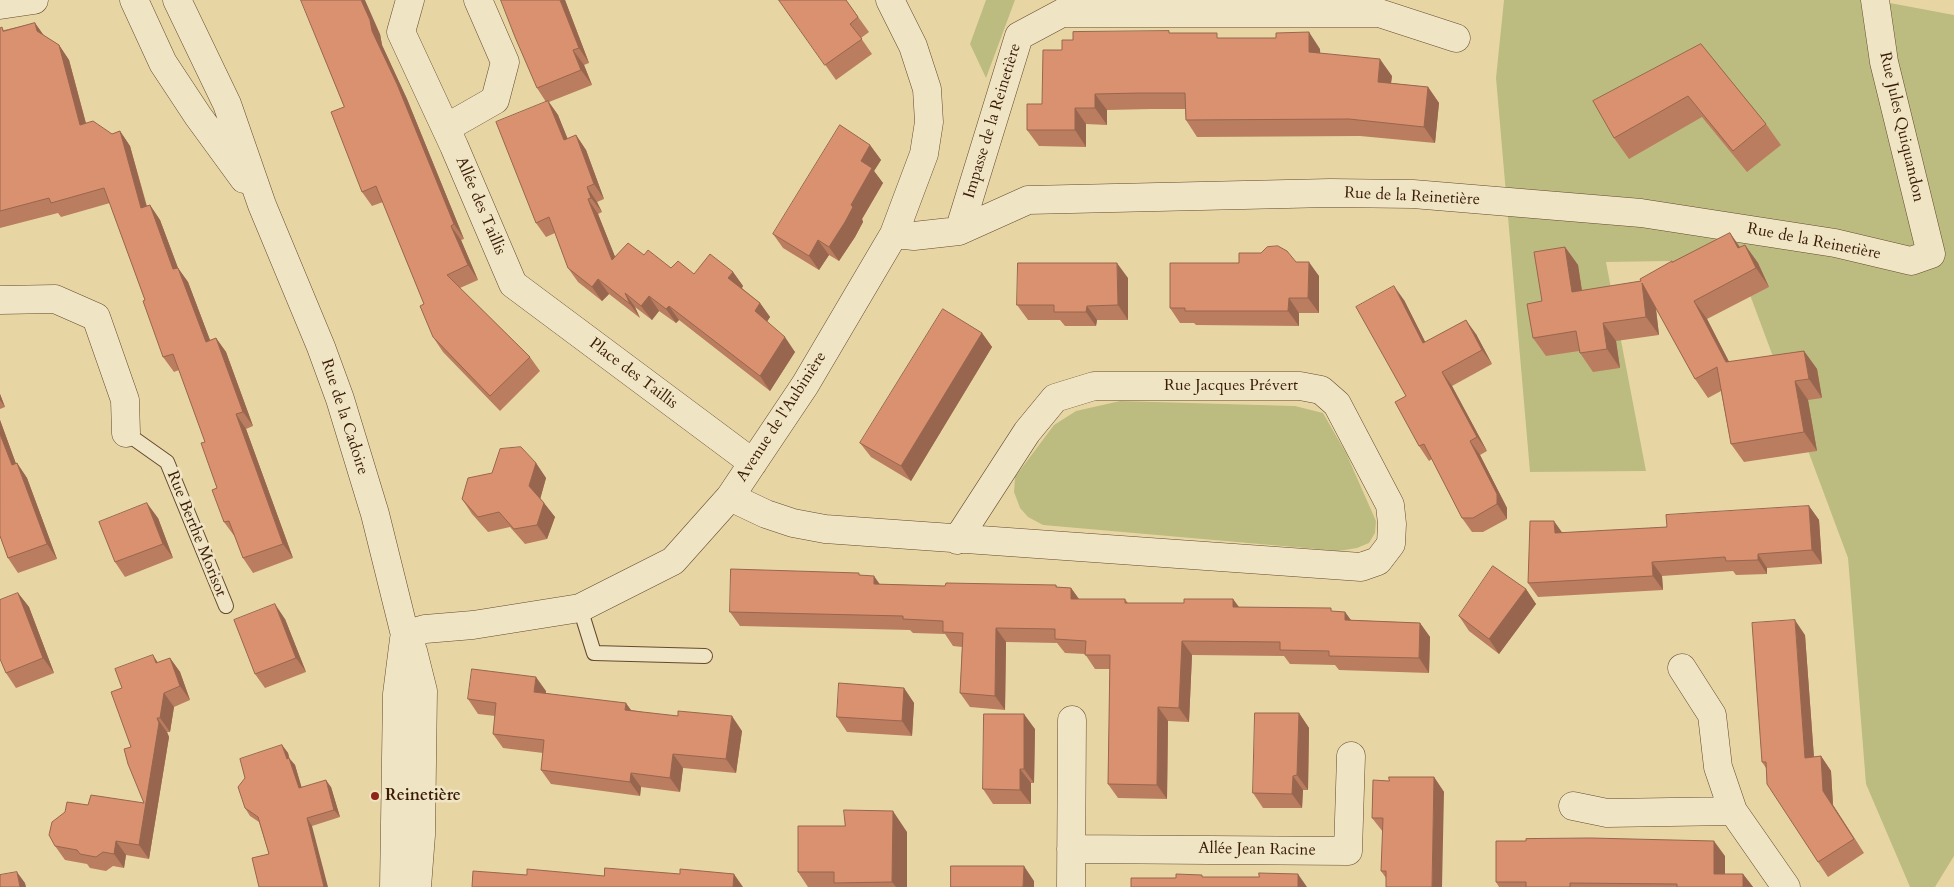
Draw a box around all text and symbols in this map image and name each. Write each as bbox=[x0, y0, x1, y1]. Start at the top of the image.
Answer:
street label: Impasse de la Reinetière bbox=[960, 41, 1026, 201]
street label: Rue Jules Quiquandon bbox=[1874, 50, 1928, 204]
street label: Allée des Taillis bbox=[451, 154, 509, 258]
street label: Rue de la Reinetière bbox=[1344, 184, 1480, 210]
street label: Rue de la Reinetière bbox=[1745, 220, 1883, 264]
street label: Place des Taillis bbox=[585, 334, 681, 414]
street label: Avenue de l'Aubinière bbox=[733, 348, 831, 486]
street label: Rue de la Cadoire bbox=[316, 357, 372, 477]
street label: Rue Jacques Prévert bbox=[1164, 376, 1298, 396]
street label: Rue Berthe Morisot bbox=[162, 468, 230, 600]
place label: Reinetière bbox=[385, 786, 461, 806]
marker: Reinetière bbox=[369, 790, 381, 802]
street label: Allée Jean Racine bbox=[1198, 839, 1316, 861]

